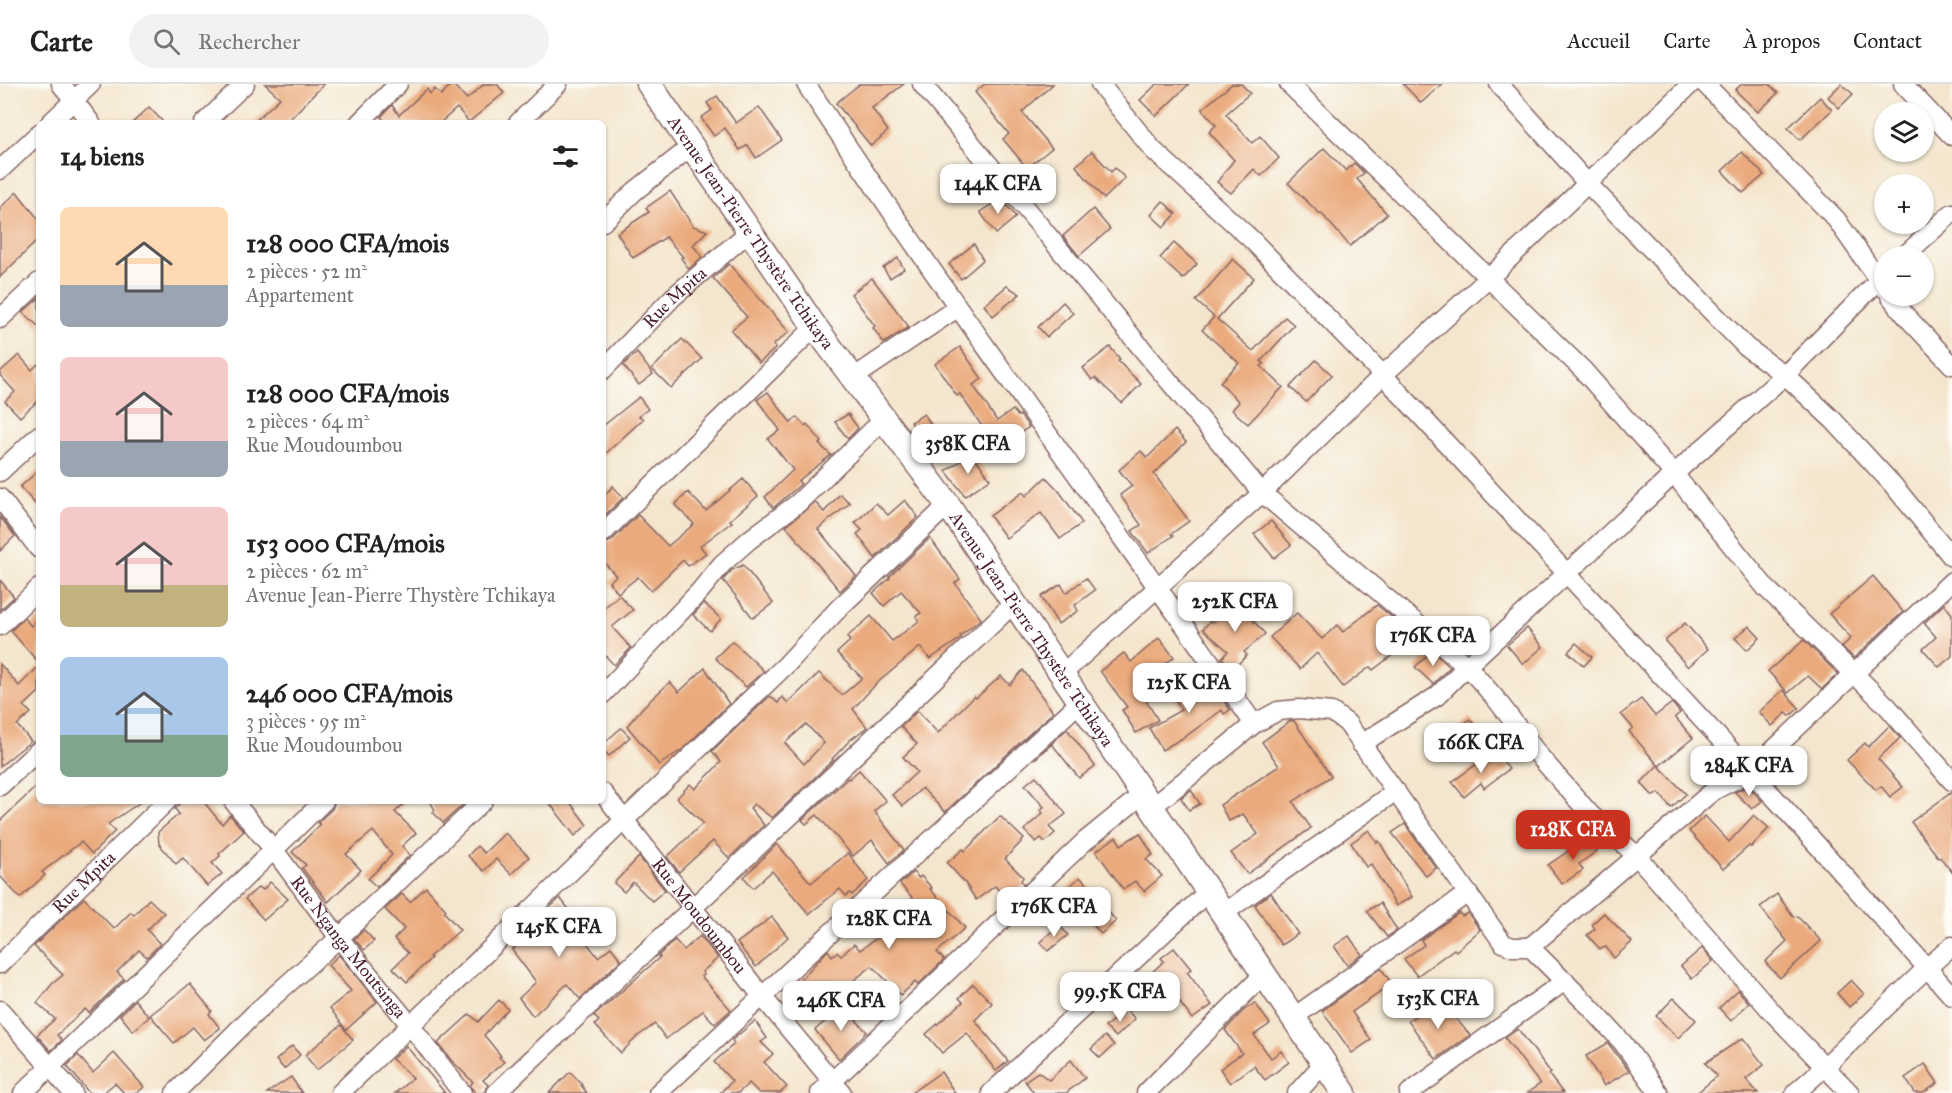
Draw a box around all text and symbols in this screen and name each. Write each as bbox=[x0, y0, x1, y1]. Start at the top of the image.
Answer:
search box bbox=[129, 14, 549, 68]
text: Carte bbox=[30, 24, 93, 59]
icon: search bbox=[150, 25, 183, 58]
text: Rechercher bbox=[198, 28, 300, 55]
text: Accueil bbox=[1567, 28, 1630, 54]
text: Carte bbox=[1663, 28, 1711, 54]
text: À propos bbox=[1744, 28, 1820, 54]
text: Contact bbox=[1853, 28, 1922, 54]
map controls bbox=[1874, 102, 1934, 306]
button: layers bbox=[1874, 102, 1934, 162]
street label: Avenue Jean-Pierre Thystère Tchikaya bbox=[662, 110, 839, 354]
text: 14 biens bbox=[60, 140, 144, 172]
icon: filters bbox=[549, 140, 582, 173]
pin: 144K CFA bbox=[936, 164, 1060, 215]
text: 144K CFA bbox=[954, 171, 1042, 195]
button: + bbox=[1874, 174, 1934, 234]
text: 128 000 CFA/mois bbox=[246, 227, 449, 259]
icon: home bbox=[108, 231, 180, 303]
button: − bbox=[1874, 246, 1934, 306]
text: 2 pièces · 52 m² bbox=[246, 259, 367, 283]
street label: Rue Mpita bbox=[638, 262, 711, 333]
text: Appartement bbox=[246, 283, 354, 307]
text: 128 000 CFA/mois bbox=[246, 377, 449, 409]
icon: home bbox=[108, 381, 180, 453]
text: 2 pièces · 64 m² bbox=[246, 409, 369, 433]
pin: 358K CFA bbox=[906, 424, 1030, 475]
text: 358K CFA bbox=[925, 431, 1011, 455]
text: Rue Moudoumbou bbox=[246, 433, 403, 457]
street label: Avenue Jean-Pierre Thystère Tchikaya bbox=[944, 506, 1119, 751]
text: 153 000 CFA/mois bbox=[246, 527, 445, 559]
icon: home bbox=[108, 531, 180, 603]
text: 2 pièces · 62 m² bbox=[246, 559, 368, 583]
pin: 252K CFA bbox=[1173, 582, 1297, 633]
text: Avenue Jean-Pierre Thystère Tchikaya bbox=[246, 583, 555, 607]
text: 252K CFA bbox=[1192, 589, 1278, 613]
pin: 176K CFA bbox=[1371, 616, 1495, 667]
text: 176K CFA bbox=[1390, 623, 1476, 647]
pin: 125K CFA bbox=[1127, 663, 1251, 714]
text: 125K CFA bbox=[1147, 670, 1231, 694]
text: 246 000 CFA/mois bbox=[246, 677, 453, 709]
icon: home bbox=[108, 681, 180, 753]
text: 3 pièces · 95 m² bbox=[246, 709, 366, 733]
pin: 166K CFA bbox=[1419, 723, 1543, 774]
text: 166K CFA bbox=[1438, 730, 1524, 754]
text: Rue Moudoumbou bbox=[246, 733, 403, 757]
pin: 284K CFA bbox=[1687, 746, 1811, 797]
text: 284K CFA bbox=[1704, 753, 1794, 777]
pin: 128K CFA bbox=[1511, 810, 1635, 861]
text: 128K CFA bbox=[1530, 817, 1616, 841]
street label: Rue Mpita bbox=[47, 846, 120, 918]
street label: Rue Moudoumbou bbox=[647, 854, 751, 979]
street label: Rue Nganga Moutsinga bbox=[286, 871, 411, 1023]
pin: 176K CFA bbox=[992, 887, 1116, 938]
text: 176K CFA bbox=[1011, 894, 1097, 918]
pin: 128K CFA bbox=[827, 899, 951, 950]
text: 128K CFA bbox=[846, 906, 932, 930]
pin: 145K CFA bbox=[497, 907, 621, 958]
text: 145K CFA bbox=[516, 914, 602, 938]
pin: 99.5K CFA bbox=[1051, 972, 1189, 1023]
text: 99.5K CFA bbox=[1074, 979, 1166, 1003]
pin: 153K CFA bbox=[1376, 979, 1500, 1030]
pin: 246K CFA bbox=[779, 981, 903, 1032]
text: 153K CFA bbox=[1397, 986, 1479, 1010]
text: 246K CFA bbox=[797, 988, 885, 1012]

